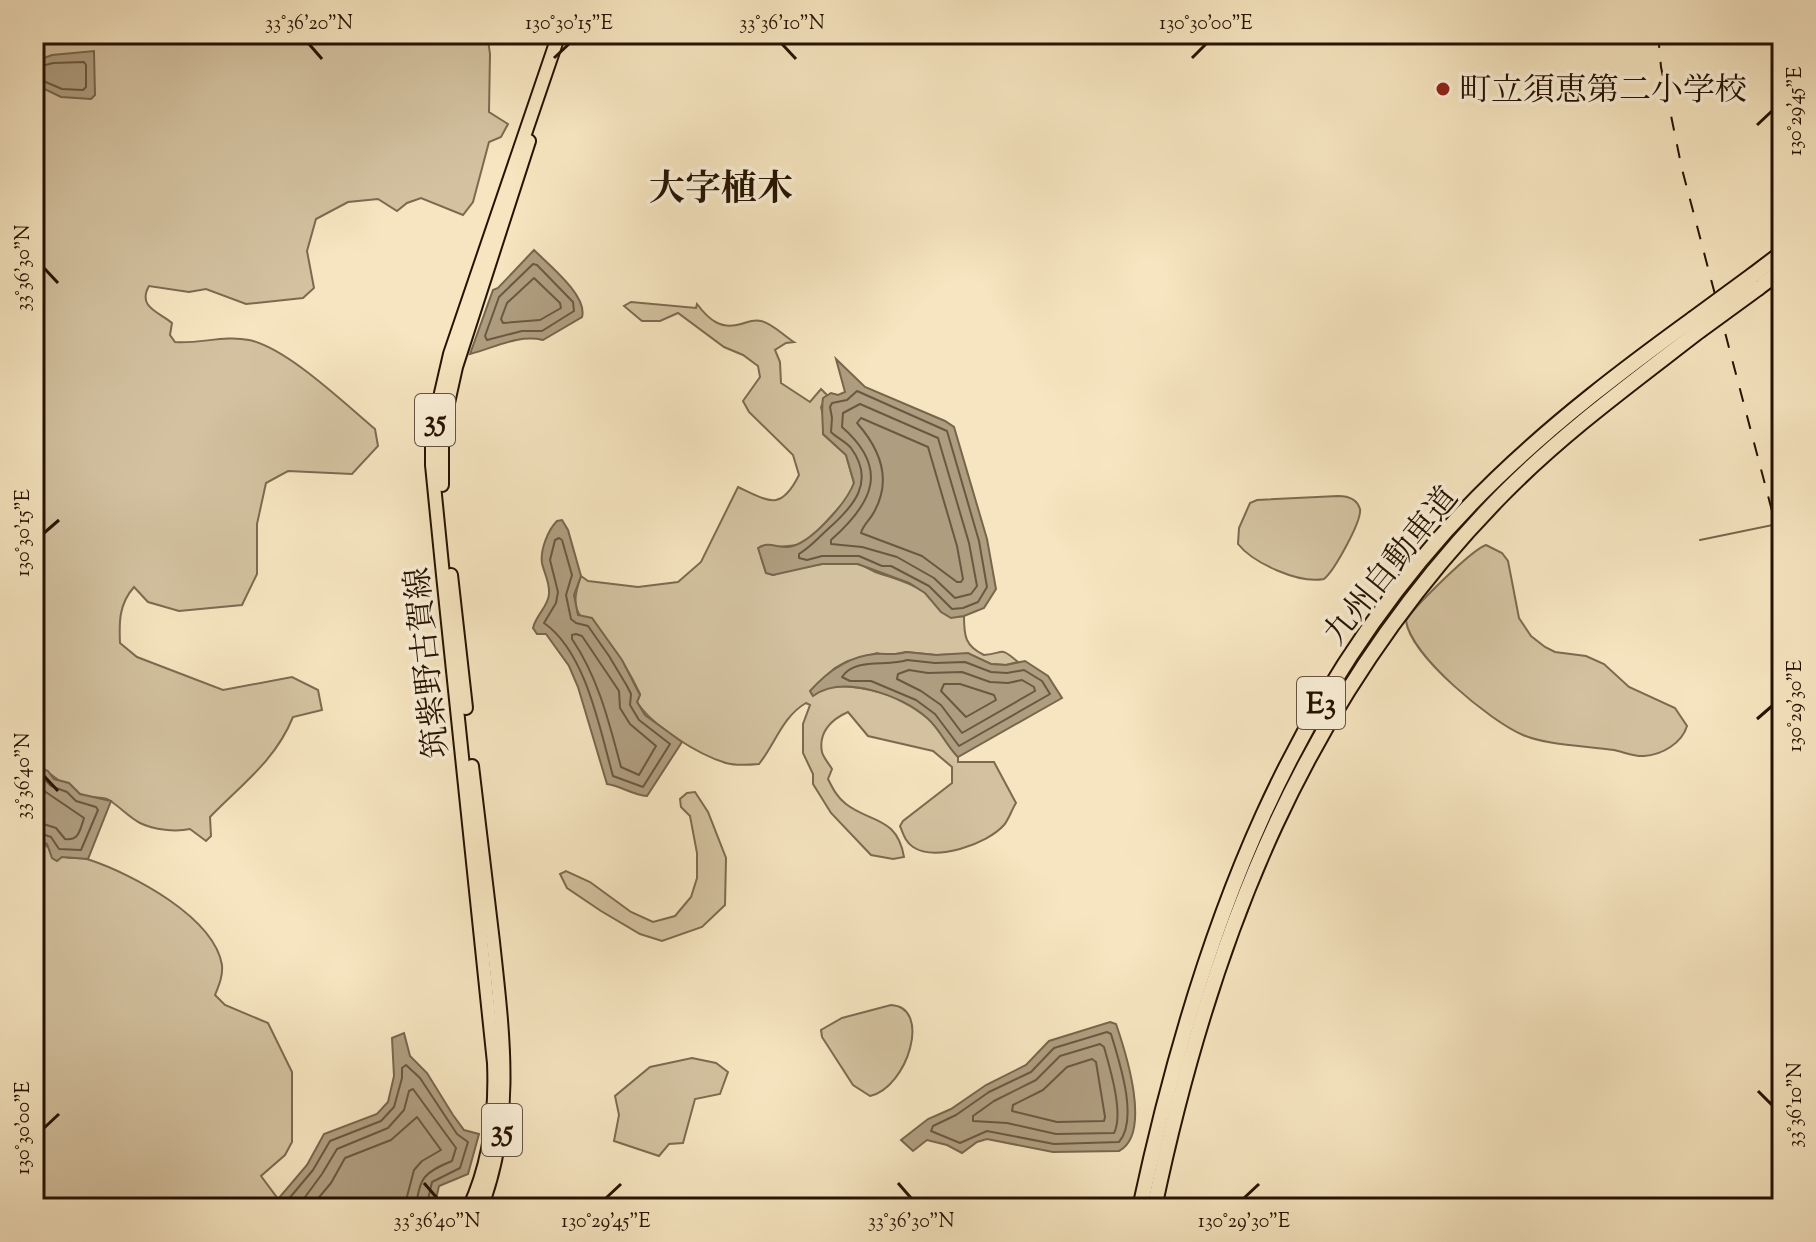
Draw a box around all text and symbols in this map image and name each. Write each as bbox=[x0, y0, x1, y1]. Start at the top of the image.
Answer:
text: 33°36'20"N bbox=[265, 10, 353, 39]
text: 130°30'15"E bbox=[525, 10, 613, 39]
text: 33°36'10"N bbox=[739, 10, 825, 39]
text: 130°30'00"E bbox=[1159, 10, 1253, 39]
text: 130°29'45"E bbox=[1782, 66, 1811, 156]
place label: 町立須恵第二小学校 bbox=[1459, 69, 1747, 115]
marker: 町立須恵第二小学校 bbox=[1434, 80, 1452, 98]
district label: 大字植木 bbox=[649, 165, 793, 217]
text: 33°36'30"N bbox=[10, 225, 39, 311]
road number: 35 bbox=[415, 394, 455, 446]
street label: 九州自動車道 bbox=[1314, 478, 1471, 656]
text: 130°30'15"E bbox=[10, 489, 39, 577]
street label: 筑紫野古賀線 bbox=[396, 565, 462, 761]
text: 130°29'30"E bbox=[1782, 660, 1811, 752]
road number: E3 bbox=[1297, 677, 1345, 729]
text: 33°36'40"N bbox=[10, 733, 39, 819]
text: 33°36'10"N bbox=[1782, 1062, 1811, 1148]
text: 130°30'00"E bbox=[10, 1081, 39, 1175]
road number: 35 bbox=[482, 1104, 522, 1156]
text: 33°36'40"N bbox=[394, 1208, 480, 1237]
text: 130°29'45"E bbox=[561, 1208, 651, 1237]
text: 33°36'30"N bbox=[868, 1208, 954, 1237]
text: 130°29'30"E bbox=[1198, 1208, 1290, 1237]

